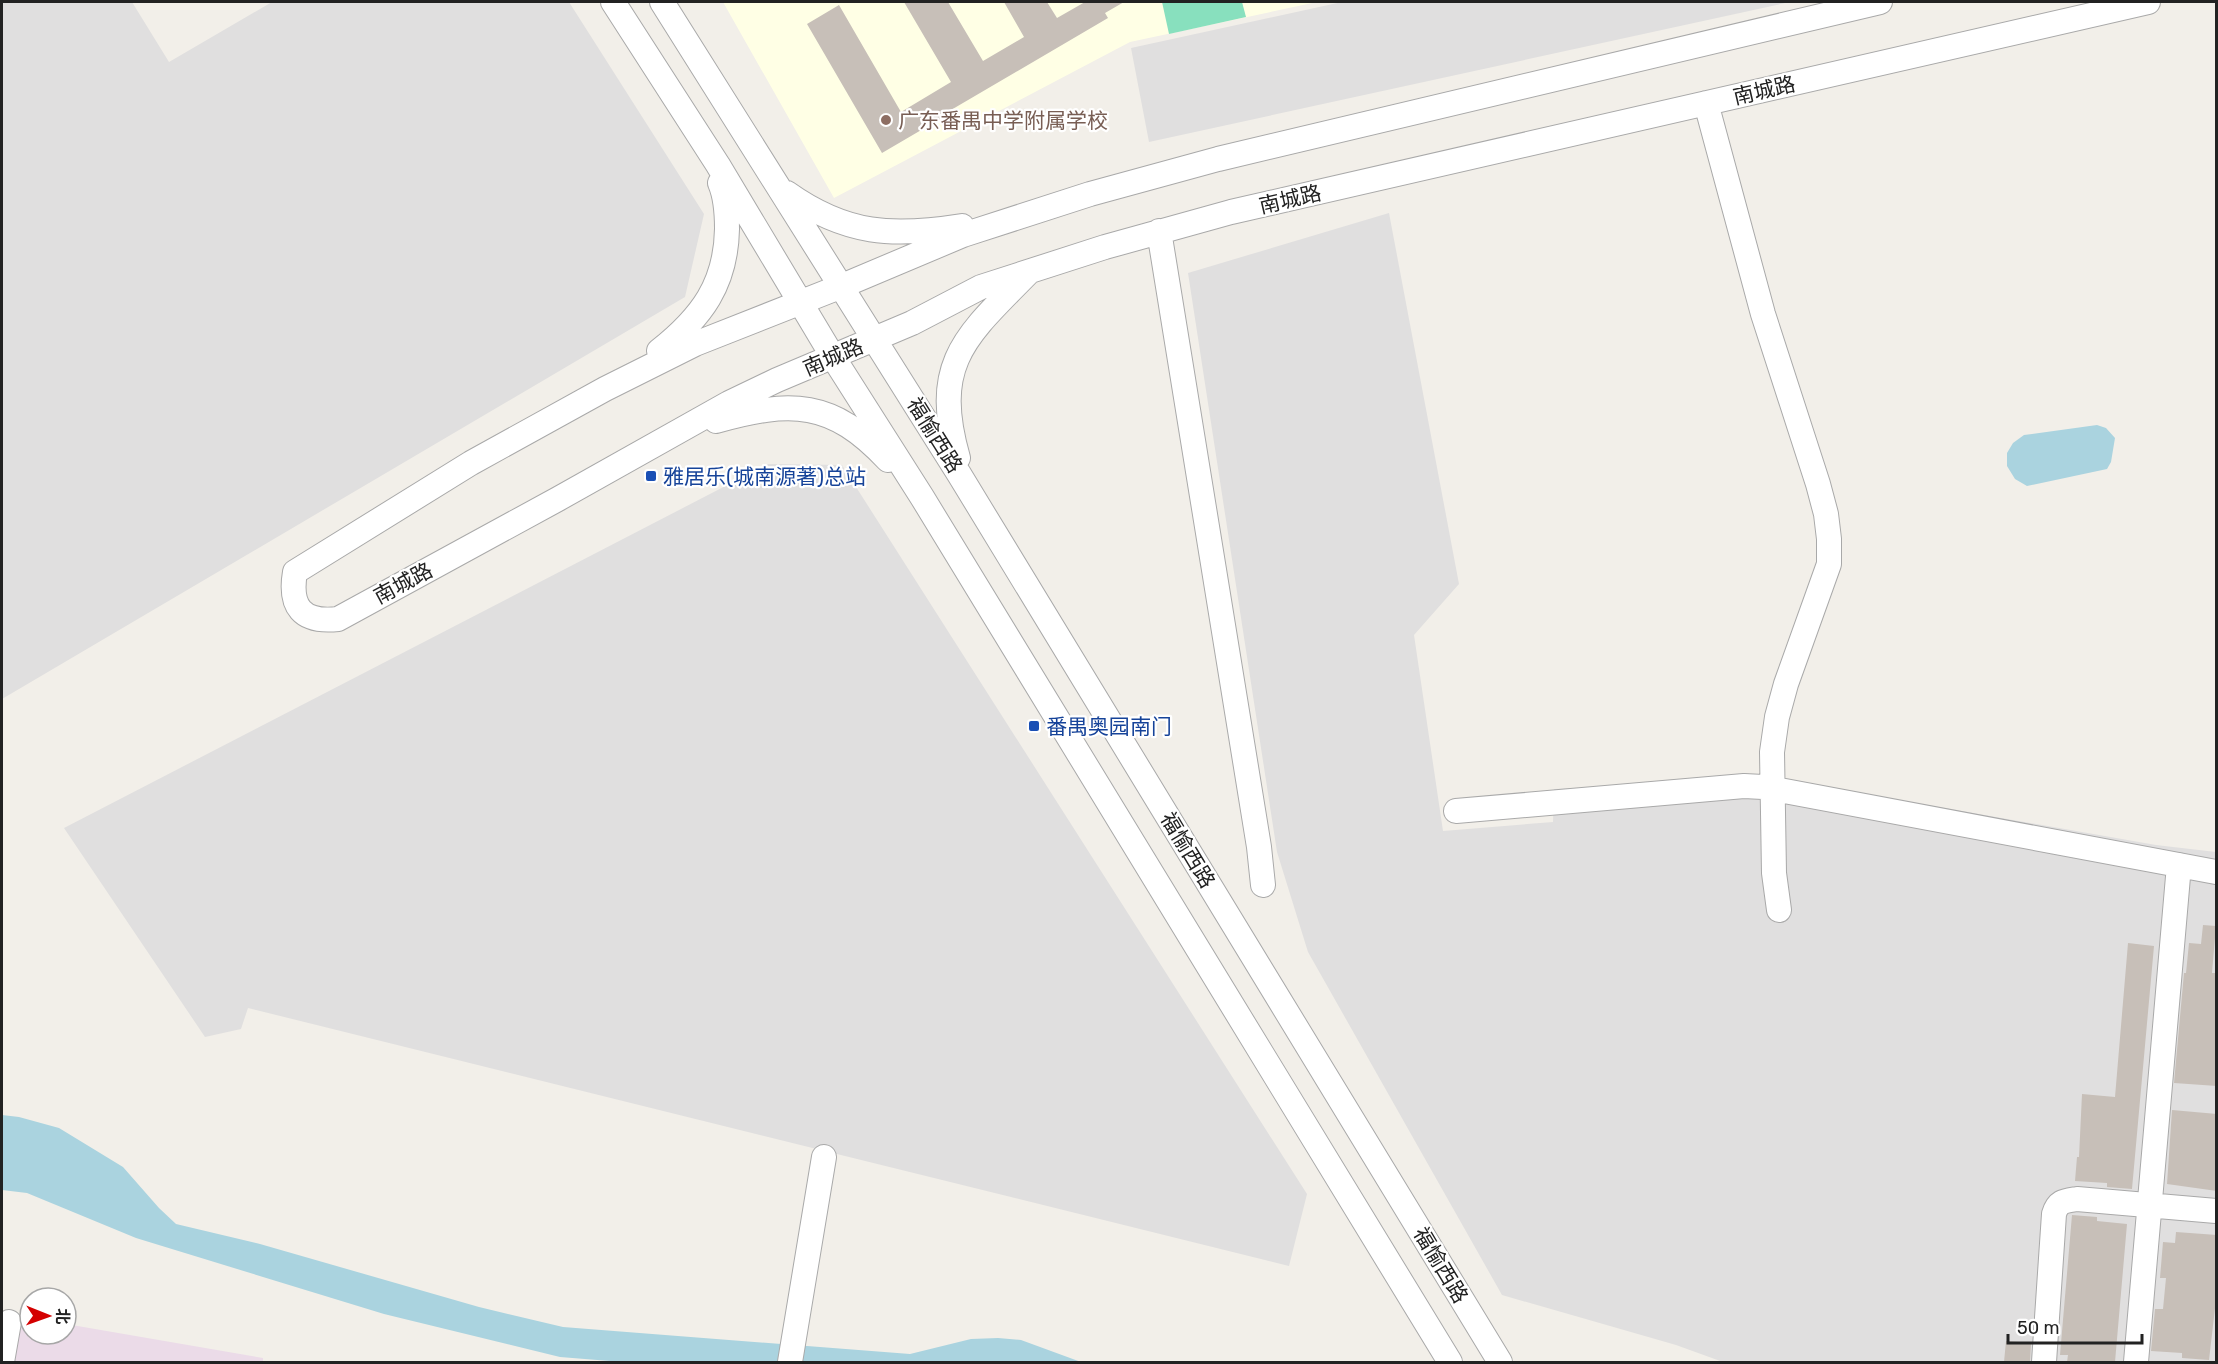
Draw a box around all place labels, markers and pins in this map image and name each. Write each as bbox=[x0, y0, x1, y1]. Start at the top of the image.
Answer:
place label: 广东番禺中学附属学校 bbox=[898, 108, 1108, 133]
marker: 广东番禺中学附属学校 bbox=[879, 113, 893, 127]
place label: 雅居乐(城南源著)总站 bbox=[663, 464, 866, 489]
marker: 雅居乐(城南源著)总站 bbox=[644, 469, 658, 483]
place label: 番禺奥园南门 bbox=[1046, 714, 1172, 739]
marker: 番禺奥园南门 bbox=[1027, 719, 1041, 733]

